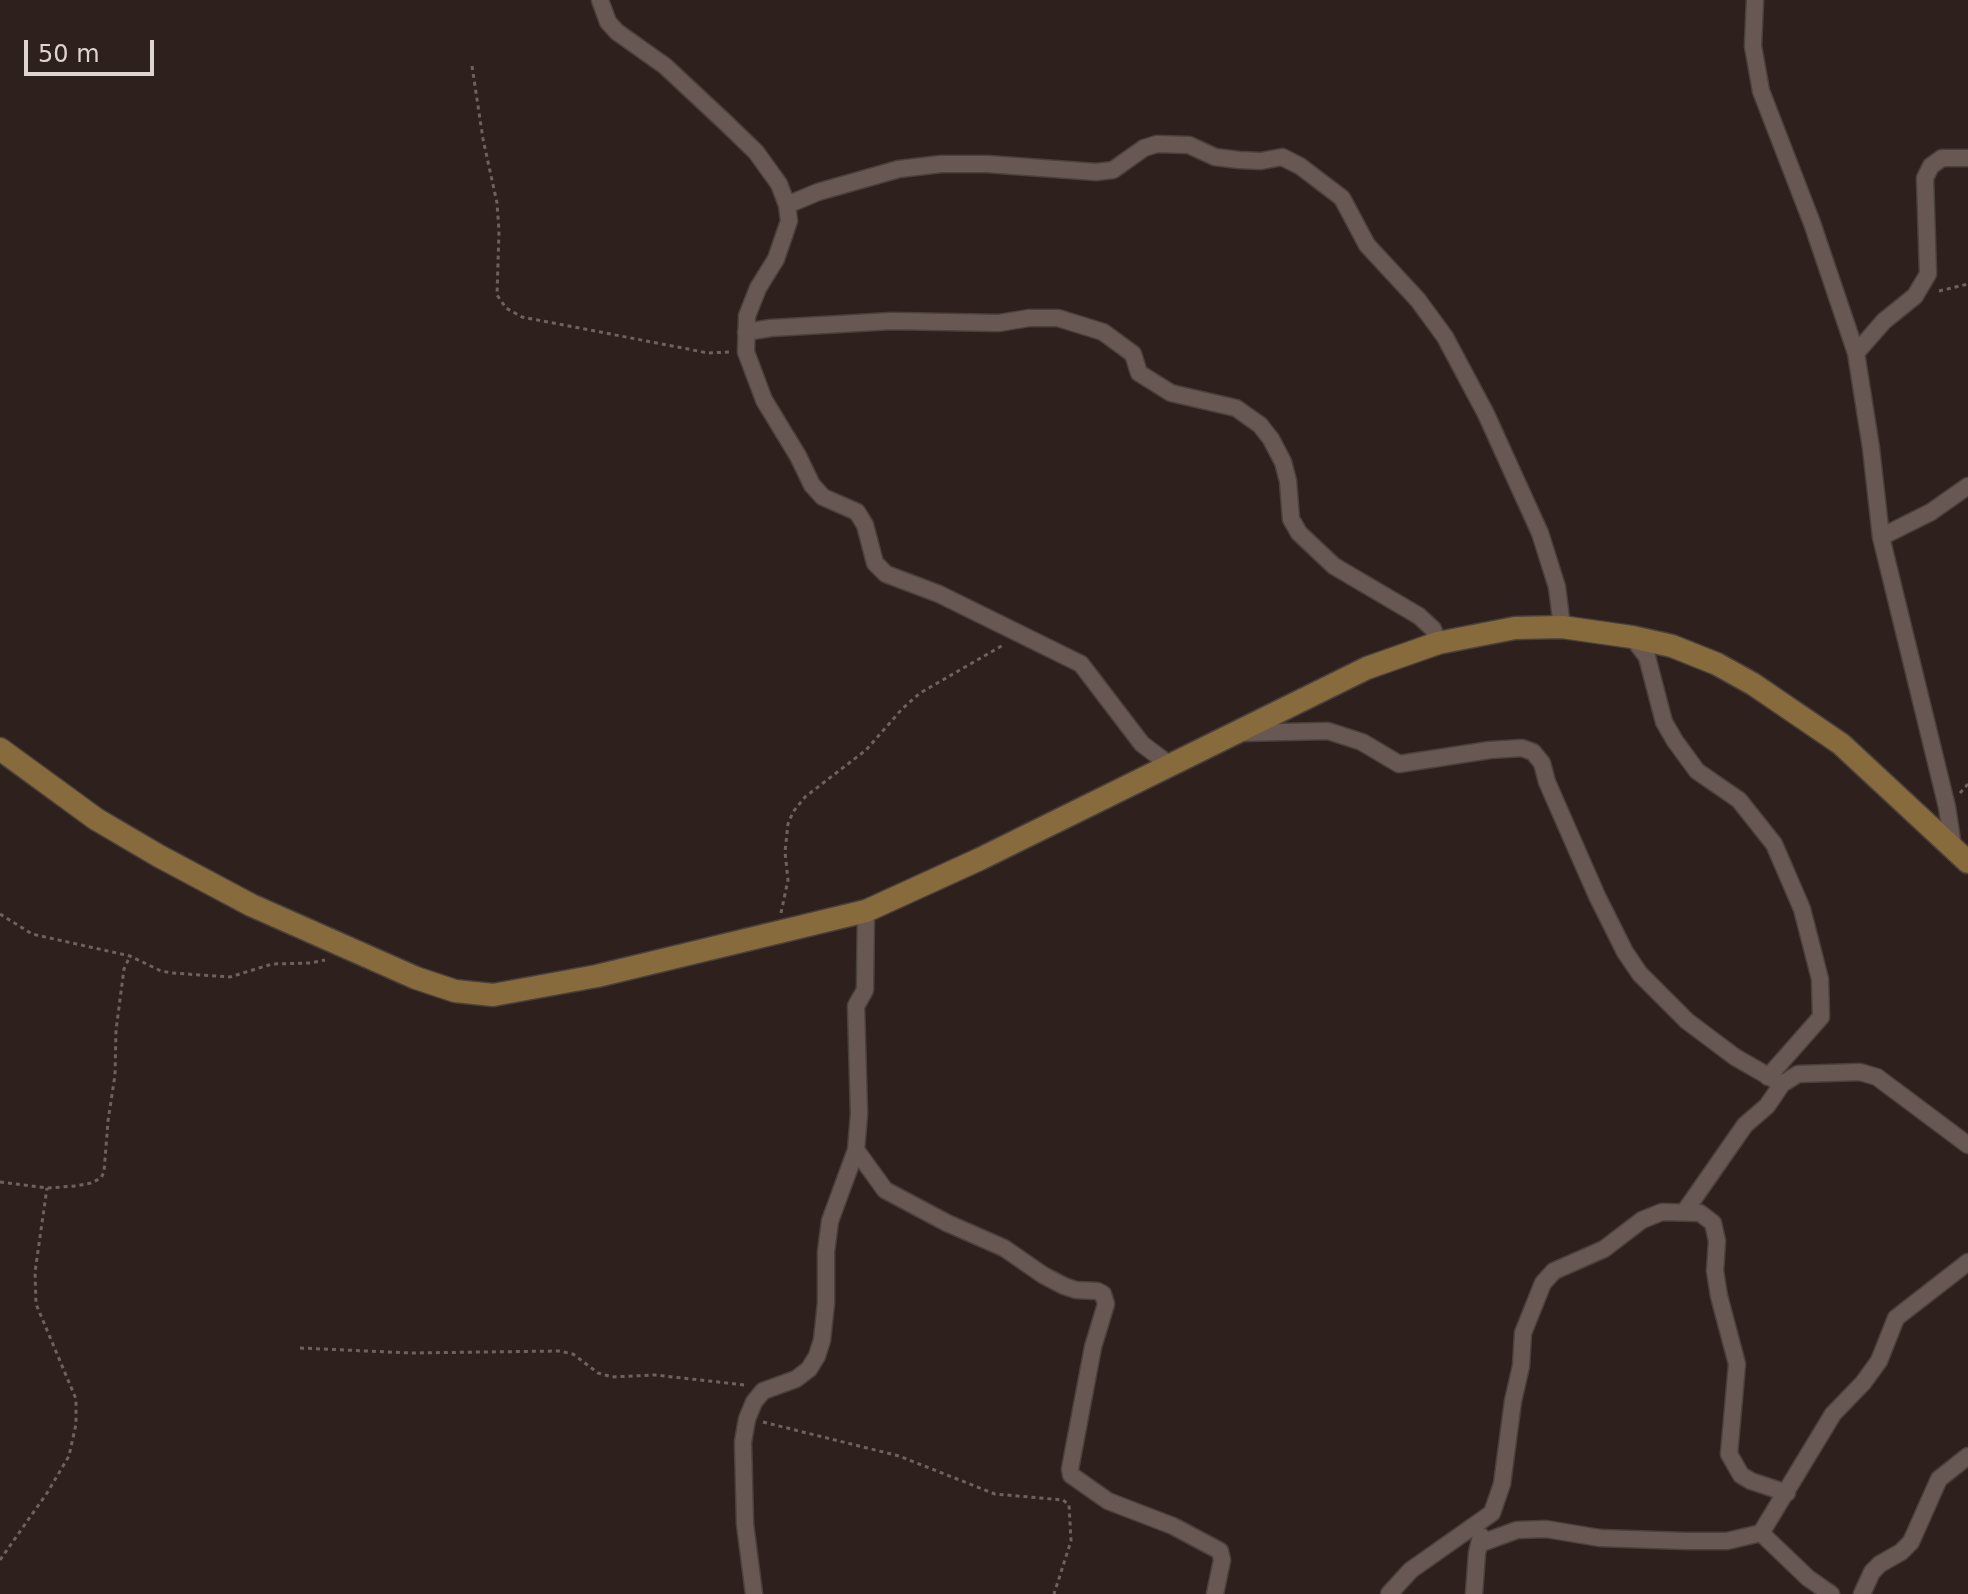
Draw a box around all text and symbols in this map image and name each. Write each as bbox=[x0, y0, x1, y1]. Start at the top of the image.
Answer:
scale bar bbox=[28, 24, 158, 74]
text: 50 m bbox=[38, 40, 100, 68]

